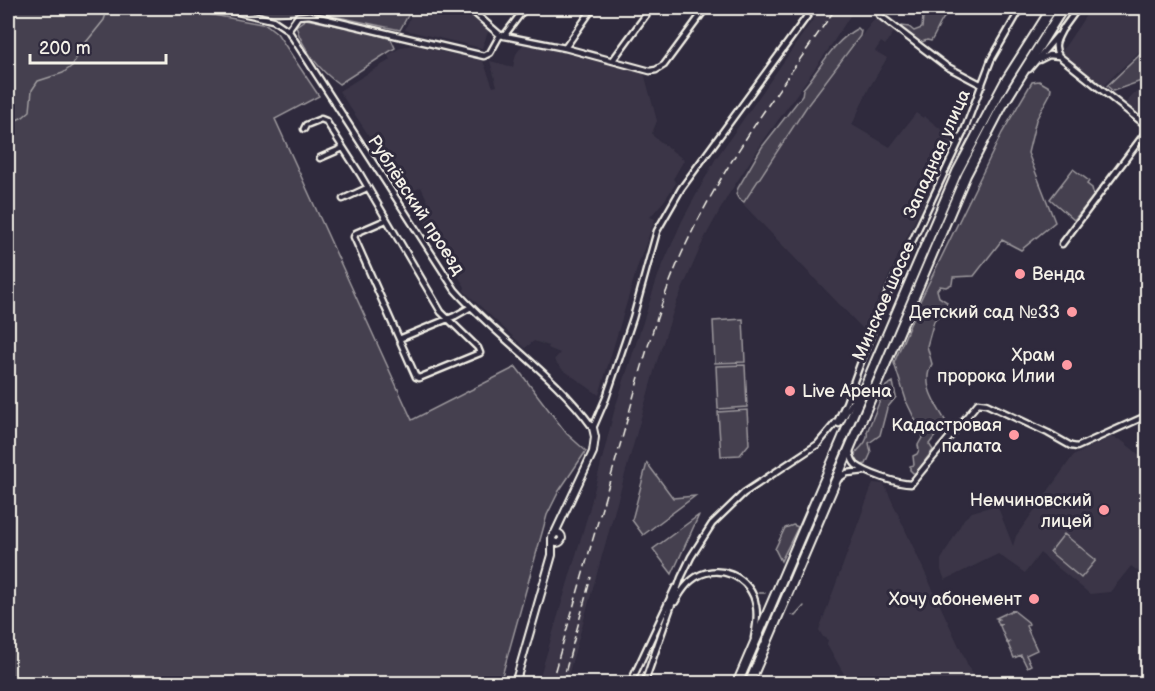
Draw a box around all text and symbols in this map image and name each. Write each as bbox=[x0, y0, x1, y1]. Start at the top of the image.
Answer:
scale bar bbox=[30, 27, 166, 65]
text: 200 m bbox=[39, 38, 91, 59]
street label: Западная улица bbox=[899, 86, 975, 222]
street label: Рублёвский проезд bbox=[363, 131, 469, 279]
street label: Минское шоссе bbox=[848, 238, 920, 364]
place label: Венда bbox=[1032, 264, 1086, 285]
marker: Венда bbox=[1013, 267, 1027, 281]
place label: Детский сад №33 bbox=[909, 302, 1060, 323]
marker: Детский сад №33 bbox=[1065, 305, 1079, 319]
place label: Храм пророка Илии bbox=[937, 345, 1055, 387]
marker: Храм пророка Илии bbox=[1060, 358, 1074, 372]
place label: Live Арена bbox=[802, 381, 892, 402]
marker: Live Арена bbox=[783, 384, 797, 398]
place label: Кадастровая палата bbox=[891, 415, 1002, 457]
marker: Кадастровая палата bbox=[1007, 428, 1021, 442]
place label: Немчиновский лицей bbox=[970, 490, 1092, 532]
marker: Немчиновский лицей bbox=[1097, 503, 1111, 517]
place label: Хочу абонемент bbox=[889, 589, 1023, 610]
marker: Хочу абонемент bbox=[1027, 592, 1041, 606]

